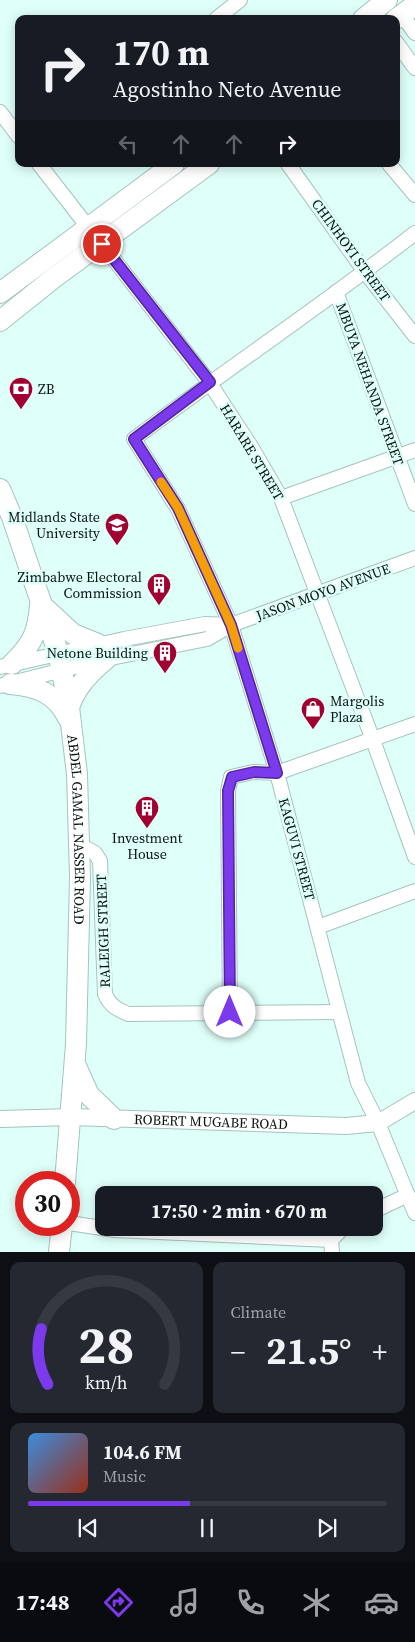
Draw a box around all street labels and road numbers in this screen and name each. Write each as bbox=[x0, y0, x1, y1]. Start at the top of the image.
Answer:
street label: CHINHOYI STREET bbox=[307, 195, 395, 306]
street label: MBUYA NEHANDA STREET bbox=[331, 300, 409, 469]
street label: HARARE STREET bbox=[215, 400, 289, 504]
street label: JASON MOYO AVENUE bbox=[252, 558, 393, 626]
street label: ABDEL GAMAL NASSER ROAD bbox=[62, 733, 90, 925]
street label: KAGUVI STREET bbox=[274, 796, 320, 903]
street label: RALEIGH STREET bbox=[91, 873, 115, 988]
street label: ROBERT MUGABE ROAD bbox=[134, 1109, 288, 1134]

